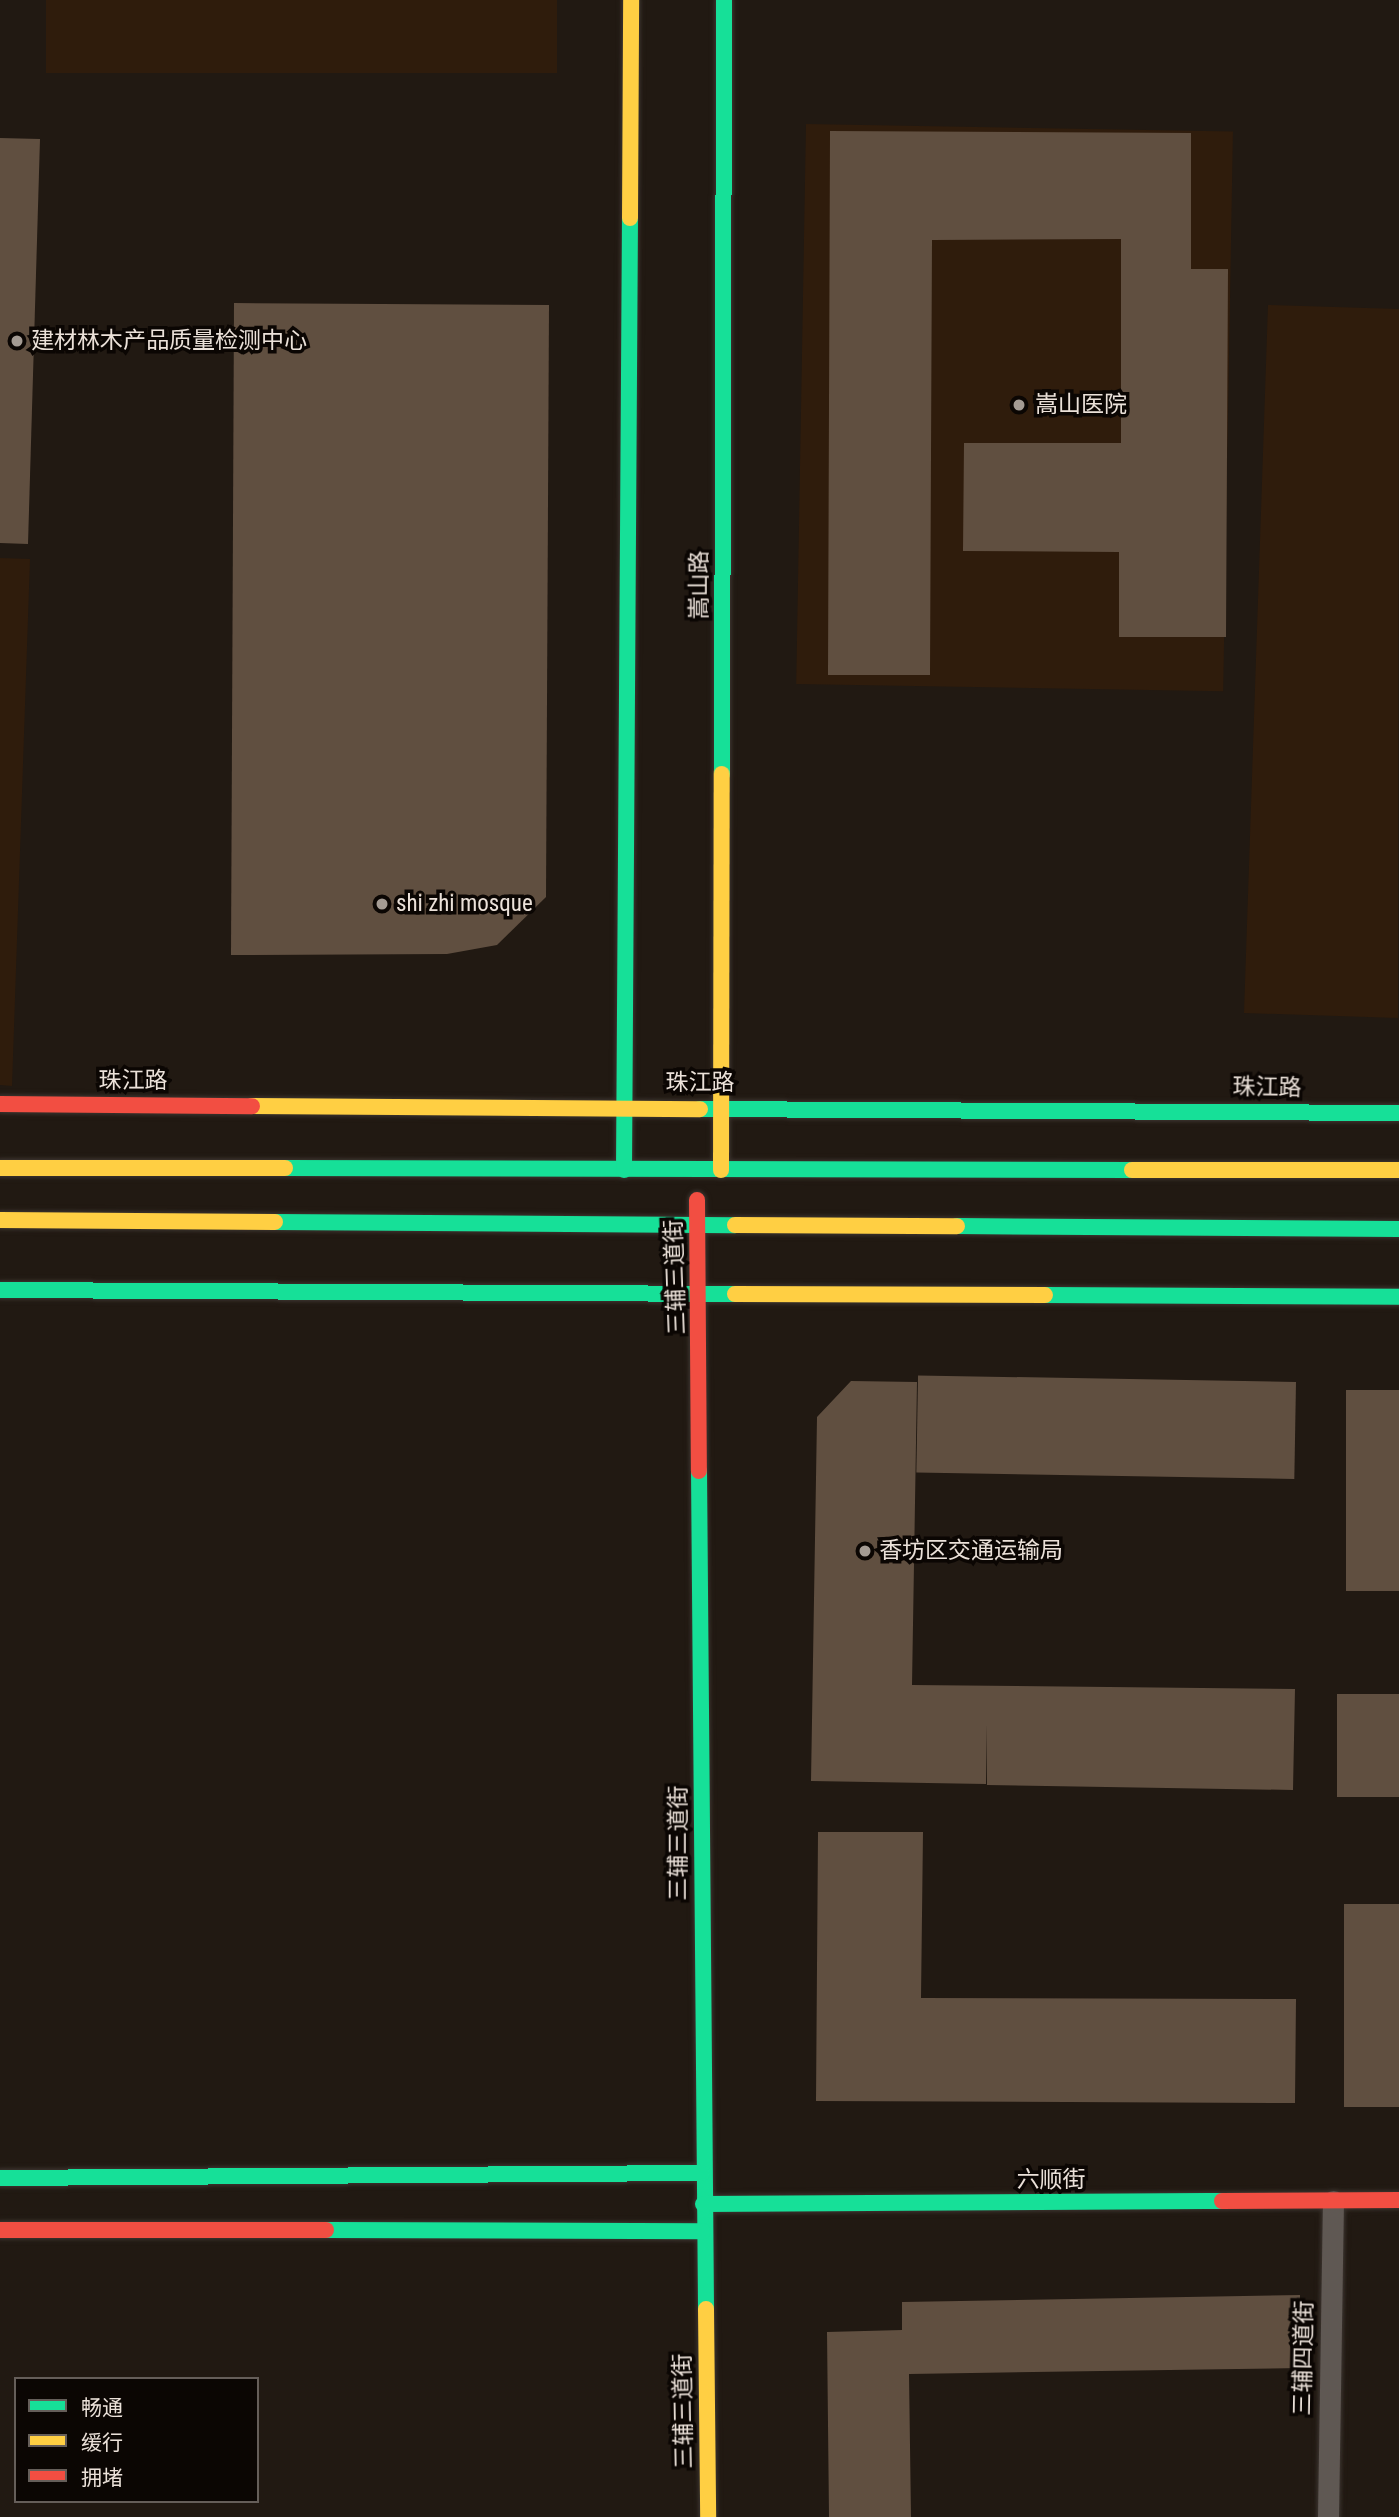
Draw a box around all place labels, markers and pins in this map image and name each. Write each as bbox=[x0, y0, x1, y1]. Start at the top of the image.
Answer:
place label: 建材林木产品质量检测中心 bbox=[31, 327, 307, 355]
marker: 建材林木产品质量检测中心 bbox=[9, 333, 25, 349]
place label: 嵩山医院 bbox=[1035, 391, 1127, 419]
marker: 嵩山医院 bbox=[1009, 395, 1029, 415]
place label: shi zhi mosque bbox=[396, 890, 533, 918]
marker: shi zhi mosque bbox=[374, 896, 390, 912]
place label: 香坊区交通运输局 bbox=[879, 1537, 1063, 1565]
marker: 香坊区交通运输局 bbox=[857, 1543, 873, 1559]

